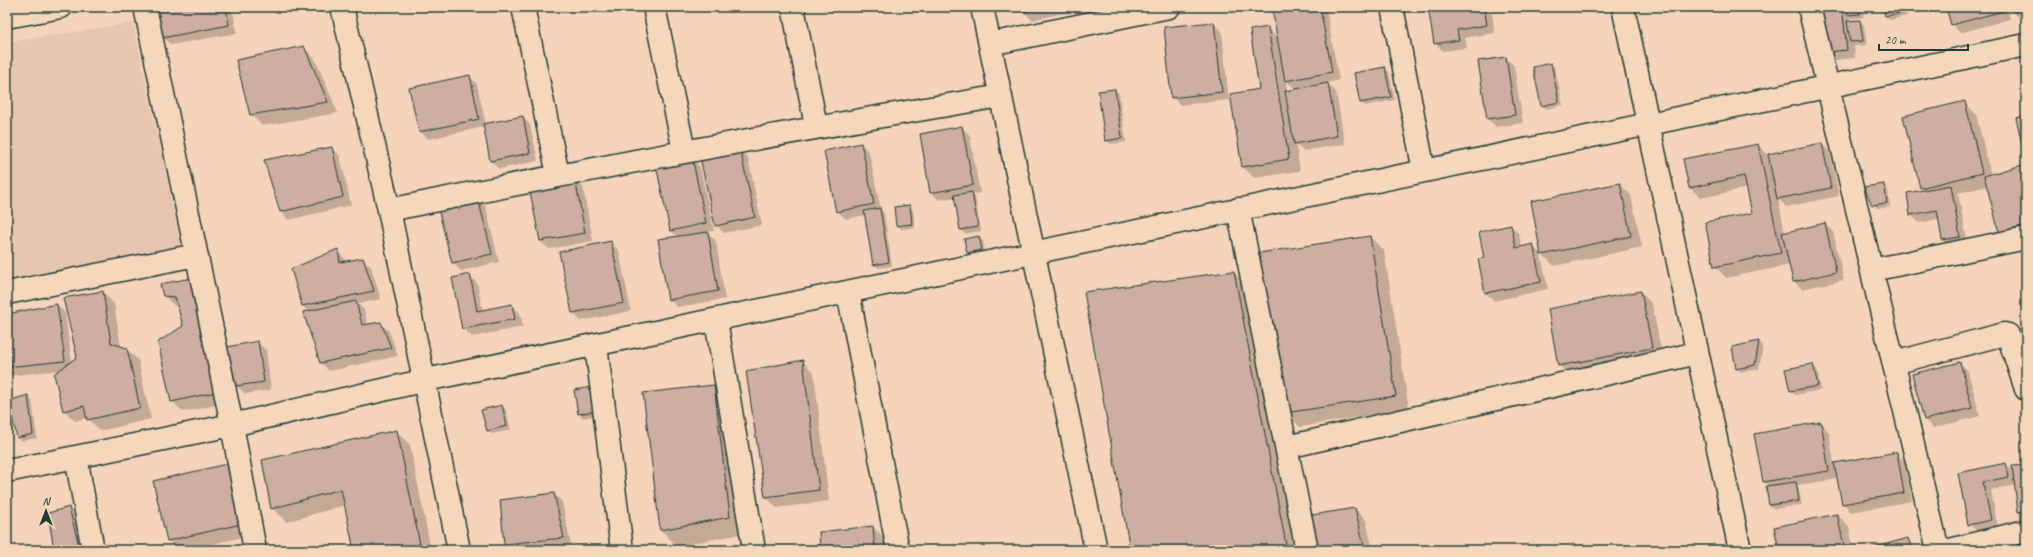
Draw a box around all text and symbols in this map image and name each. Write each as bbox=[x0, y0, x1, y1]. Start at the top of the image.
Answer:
scale bar bbox=[1879, 26, 1968, 52]
text: 20 m bbox=[1885, 32, 1907, 48]
north arrow bbox=[26, 491, 66, 531]
text: N bbox=[43, 494, 52, 508]

